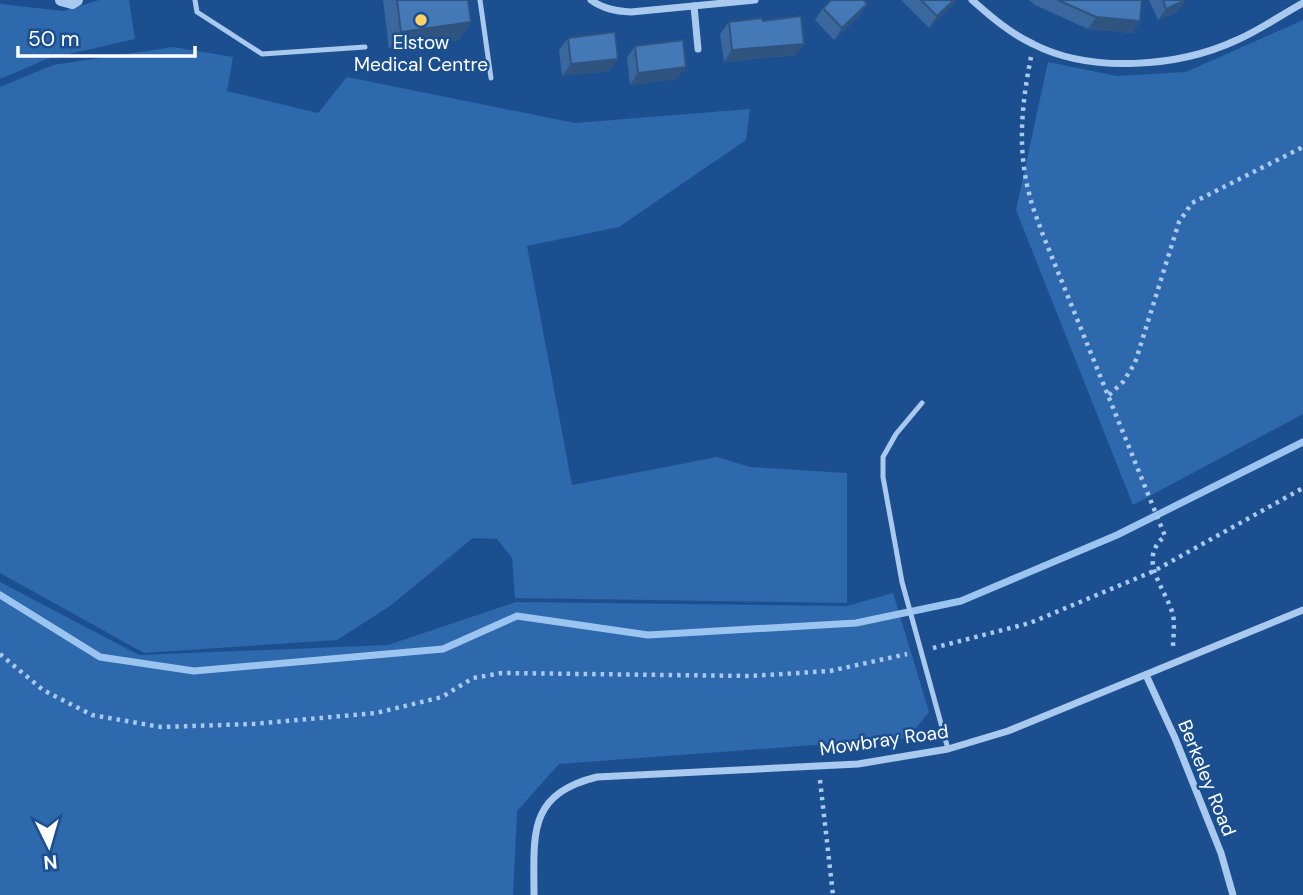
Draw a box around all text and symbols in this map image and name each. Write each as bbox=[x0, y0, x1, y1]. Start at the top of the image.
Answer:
marker: Elstow Medical Centre bbox=[413, 12, 429, 28]
scale bar bbox=[18, 14, 194, 58]
text: 50 m bbox=[28, 25, 79, 53]
place label: Elstow Medical Centre bbox=[354, 30, 488, 77]
street label: Berkeley Road bbox=[1172, 716, 1242, 840]
street label: Mowbray Road bbox=[818, 719, 950, 761]
north arrow bbox=[14, 811, 84, 881]
text: N bbox=[42, 849, 58, 875]

